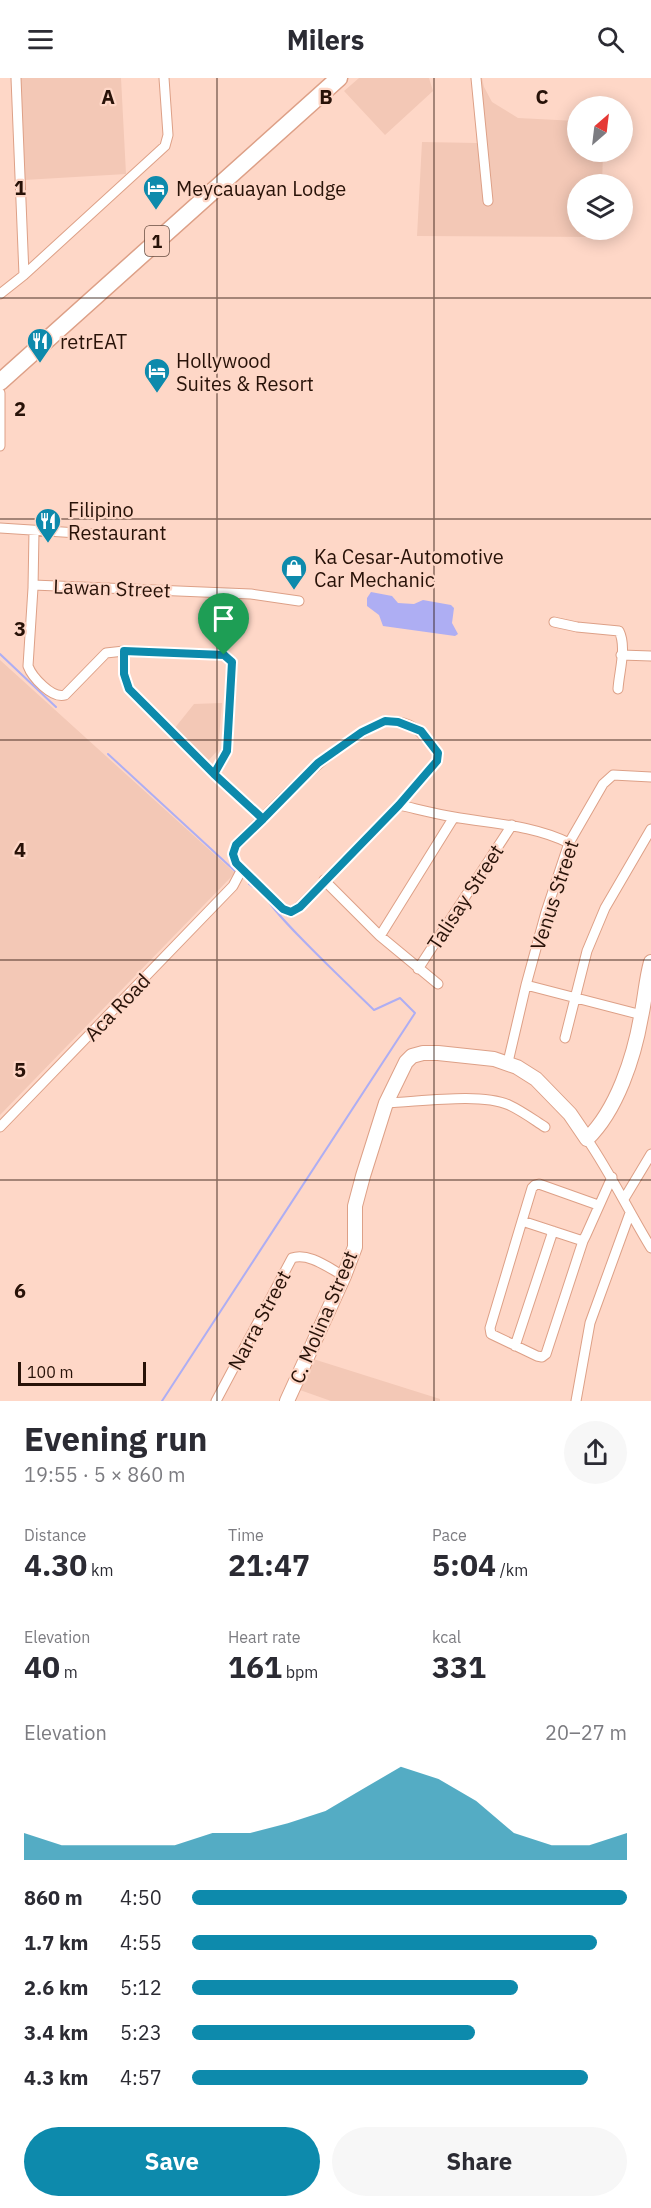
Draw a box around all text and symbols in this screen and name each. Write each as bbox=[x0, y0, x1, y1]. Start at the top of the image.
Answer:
text: Milers bbox=[287, 22, 364, 57]
icon: menu bbox=[24, 23, 57, 56]
icon: search bbox=[594, 23, 627, 56]
text: A bbox=[101, 83, 115, 110]
text: B bbox=[319, 83, 333, 110]
text: C bbox=[535, 83, 549, 110]
north arrow bbox=[567, 96, 633, 162]
map controls bbox=[567, 96, 633, 240]
hotel icon: Meycauayan Lodge bbox=[141, 173, 171, 211]
text: 1 bbox=[14, 174, 26, 201]
button: layers bbox=[567, 174, 633, 240]
place label: Meycauayan Lodge bbox=[176, 175, 346, 202]
road number: 1 bbox=[145, 226, 169, 256]
restaurant icon: retrEAT bbox=[25, 326, 55, 364]
place label: retrEAT bbox=[60, 328, 127, 355]
place label: Hollywood Suites & Resort bbox=[176, 347, 314, 397]
hotel icon: Hollywood Suites & Resort bbox=[142, 356, 172, 394]
text: 2 bbox=[14, 395, 26, 422]
place label: Filipino Restaurant bbox=[68, 496, 166, 546]
restaurant icon: Filipino Restaurant bbox=[33, 506, 63, 544]
place label: Ka Cesar-Automotive Car Mechanic bbox=[314, 543, 504, 593]
shop icon: Ka Cesar-Automotive Car Mechanic bbox=[279, 553, 309, 591]
street label: Lawan Street bbox=[53, 572, 171, 604]
pin bbox=[198, 593, 249, 655]
icon: arrive bbox=[207, 602, 240, 635]
text: 3 bbox=[14, 615, 26, 642]
text: 4 bbox=[14, 836, 26, 863]
street label: Venus Street bbox=[523, 836, 585, 954]
street label: Talisay Street bbox=[421, 839, 509, 955]
street label: Aca Road bbox=[78, 967, 156, 1047]
text: 5 bbox=[14, 1056, 26, 1083]
street label: C. Molina Street bbox=[283, 1246, 363, 1388]
street label: Narra Street bbox=[221, 1265, 297, 1375]
text: 6 bbox=[14, 1277, 26, 1304]
scale bar bbox=[18, 1359, 146, 1386]
text: 100 m bbox=[27, 1362, 74, 1382]
text: Evening run bbox=[24, 1417, 208, 1460]
button: share bbox=[564, 1421, 627, 1484]
text: 19:55 · 5 × 860 m bbox=[24, 1461, 185, 1488]
text: Distance bbox=[24, 1525, 86, 1545]
text: Time bbox=[228, 1525, 264, 1545]
text: Pace bbox=[432, 1525, 467, 1545]
text: 4.30 bbox=[24, 1545, 87, 1584]
text: 21:47 bbox=[228, 1545, 310, 1584]
text: 5:04 bbox=[432, 1545, 496, 1584]
text: km bbox=[87, 1560, 114, 1580]
text: /km bbox=[496, 1560, 528, 1580]
text: Elevation bbox=[24, 1627, 90, 1647]
text: Heart rate bbox=[228, 1627, 301, 1647]
text: kcal bbox=[432, 1627, 461, 1647]
text: 40 bbox=[24, 1647, 60, 1686]
text: 161 bbox=[228, 1647, 282, 1686]
text: 331 bbox=[432, 1647, 486, 1686]
text: m bbox=[60, 1662, 78, 1682]
text: bpm bbox=[282, 1662, 318, 1682]
text: Elevation bbox=[24, 1719, 107, 1746]
text: 20–27 m bbox=[545, 1719, 627, 1746]
text: 860 m bbox=[24, 1884, 83, 1911]
text: 4:50 bbox=[120, 1884, 162, 1911]
text: 1.7 km bbox=[24, 1929, 88, 1956]
text: 4:55 bbox=[120, 1929, 162, 1956]
text: 2.6 km bbox=[24, 1974, 88, 2001]
text: 5:12 bbox=[120, 1974, 162, 2001]
text: 3.4 km bbox=[24, 2019, 88, 2046]
text: 5:23 bbox=[120, 2019, 162, 2046]
text: 4.3 km bbox=[24, 2064, 88, 2091]
text: 4:57 bbox=[120, 2064, 162, 2091]
button: Save bbox=[24, 2127, 320, 2196]
button: Share bbox=[332, 2127, 627, 2196]

